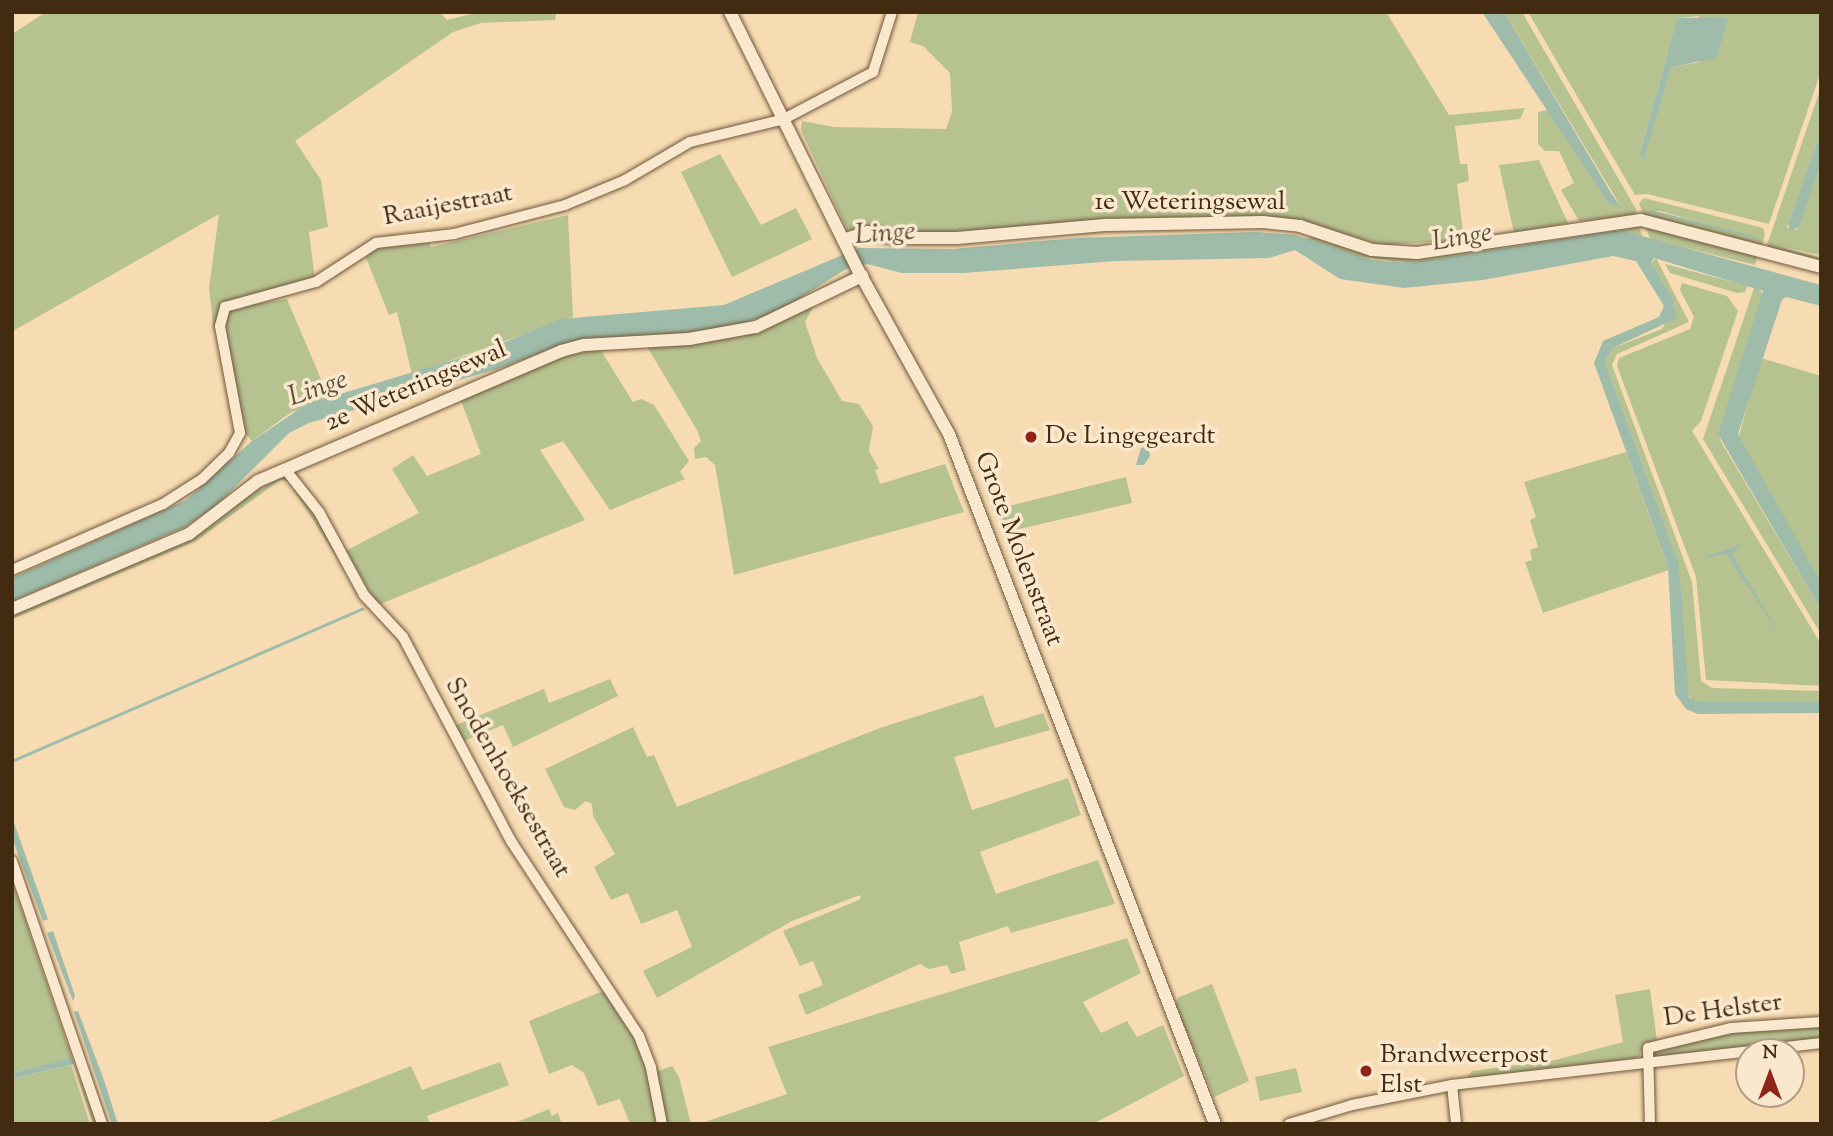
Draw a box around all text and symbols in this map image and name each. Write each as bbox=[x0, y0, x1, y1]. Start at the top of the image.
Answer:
street label: Raaijestraat bbox=[381, 178, 515, 234]
street label: 1e Weteringsewal bbox=[1094, 187, 1286, 219]
water label: Linge bbox=[854, 215, 916, 253]
water label: Linge bbox=[1429, 216, 1495, 260]
street label: 2e Weteringsewal bbox=[320, 335, 512, 439]
water label: Linge bbox=[284, 363, 352, 415]
place label: De Lingegeardt bbox=[1045, 421, 1215, 453]
marker: De Lingegeardt bbox=[1023, 429, 1039, 445]
street label: Grote Molenstraat bbox=[967, 448, 1069, 650]
street label: Snodenhoeksestraat bbox=[437, 672, 577, 884]
street label: De Helster bbox=[1662, 987, 1784, 1035]
north arrow bbox=[1735, 1038, 1805, 1108]
place label: Brandweerpost Elst bbox=[1380, 1040, 1548, 1102]
text: N bbox=[1762, 1040, 1778, 1067]
marker: Brandweerpost Elst bbox=[1358, 1063, 1374, 1079]

